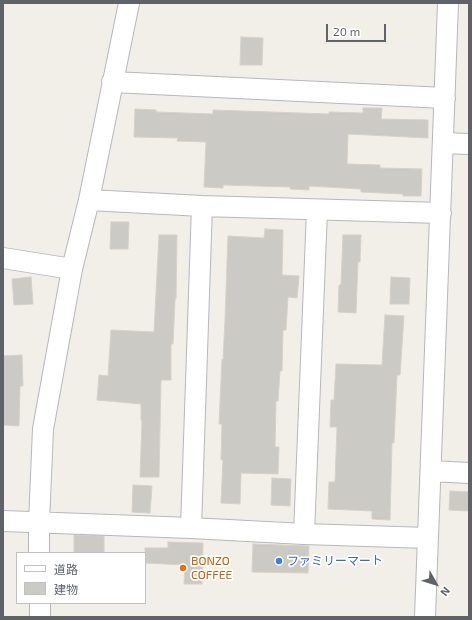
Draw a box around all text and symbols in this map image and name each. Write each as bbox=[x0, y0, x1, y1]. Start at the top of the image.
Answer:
scale bar bbox=[328, 16, 388, 42]
text: 20 m bbox=[333, 24, 360, 38]
legend bbox=[16, 552, 146, 604]
place label: BONZO COFFEE bbox=[191, 554, 232, 582]
place label: ファミリーマート bbox=[287, 554, 383, 568]
marker: ファミリーマート bbox=[274, 556, 284, 566]
text: 道路 bbox=[54, 562, 78, 576]
marker: BONZO COFFEE bbox=[178, 563, 188, 573]
north arrow bbox=[416, 564, 456, 604]
text: 建物 bbox=[54, 582, 78, 596]
text: N bbox=[438, 585, 453, 599]

